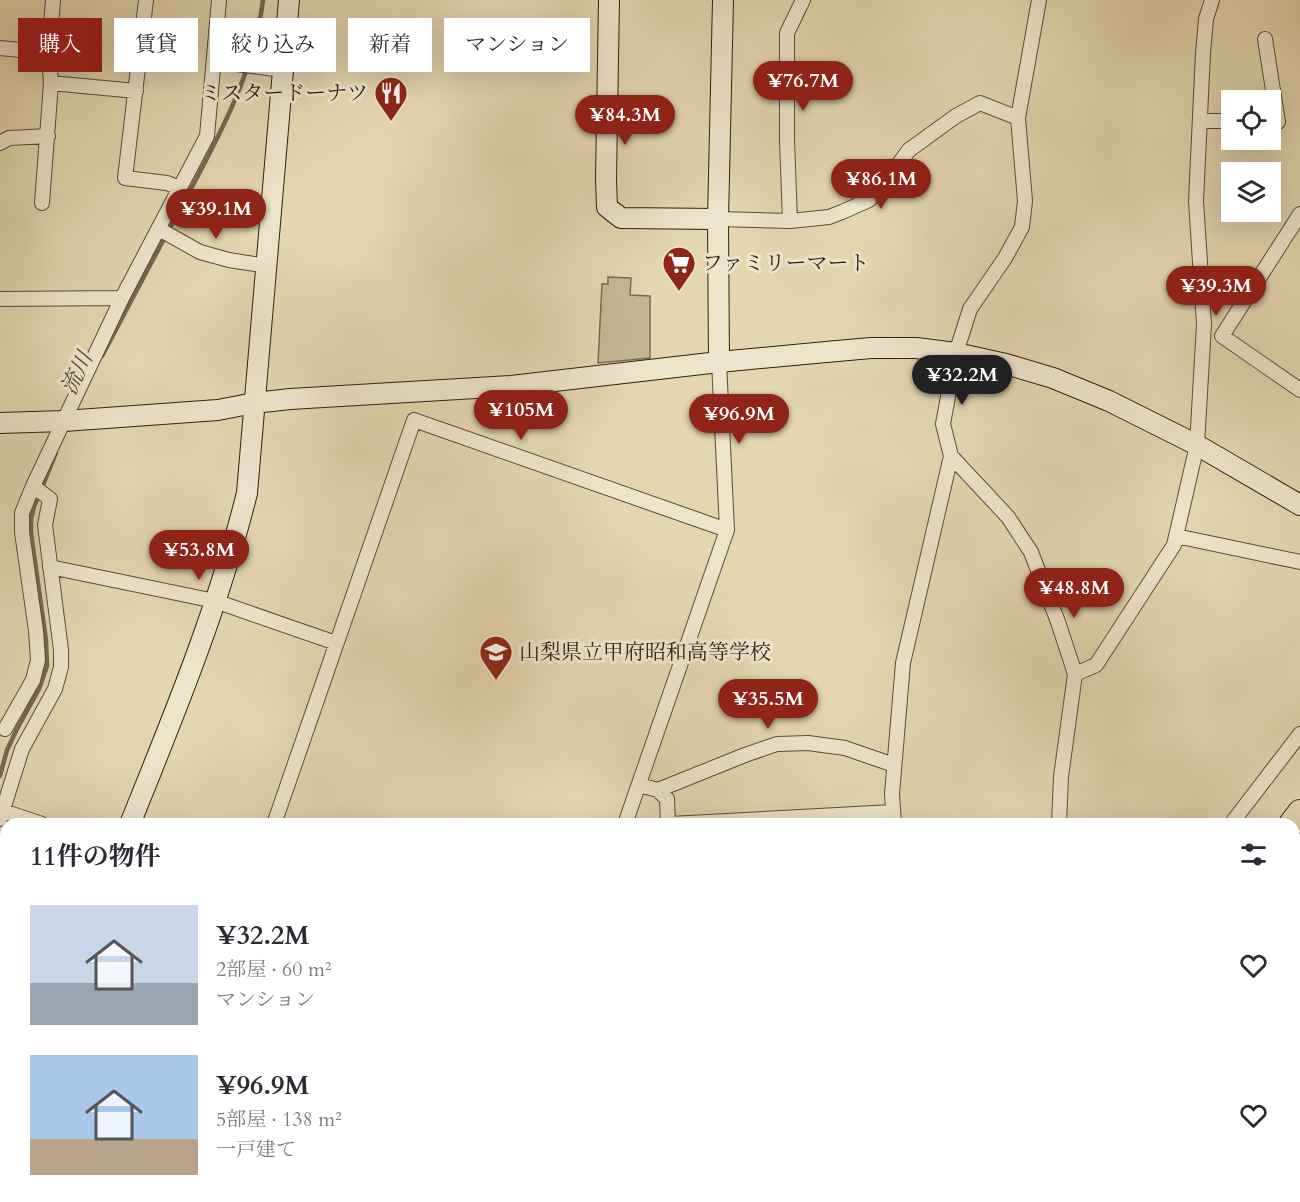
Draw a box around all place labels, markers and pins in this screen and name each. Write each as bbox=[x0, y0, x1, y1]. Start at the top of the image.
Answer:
pin: ¥76.7M bbox=[754, 61, 852, 112]
restaurant icon: ミスタードーナツ bbox=[373, 75, 409, 122]
place label: ミスタードーナツ bbox=[200, 79, 368, 108]
pin: ¥84.3M bbox=[576, 95, 674, 146]
pin: ¥86.1M bbox=[832, 159, 930, 210]
pin: ¥39.1M bbox=[167, 189, 265, 240]
supermarket icon: ファミリーマート bbox=[661, 245, 697, 292]
place label: ファミリーマート bbox=[702, 249, 870, 278]
pin: ¥39.3M bbox=[1167, 266, 1265, 317]
pin: ¥32.2M bbox=[913, 355, 1011, 406]
pin: ¥105M bbox=[479, 390, 563, 441]
pin: ¥96.9M bbox=[690, 394, 788, 445]
pin: ¥53.8M bbox=[150, 530, 248, 581]
pin: ¥48.8M bbox=[1025, 568, 1123, 619]
school or university icon: 山梨県立甲府昭和高等学校 bbox=[478, 634, 514, 681]
place label: 山梨県立甲府昭和高等学校 bbox=[519, 638, 771, 667]
pin: ¥35.5M bbox=[719, 679, 817, 730]

